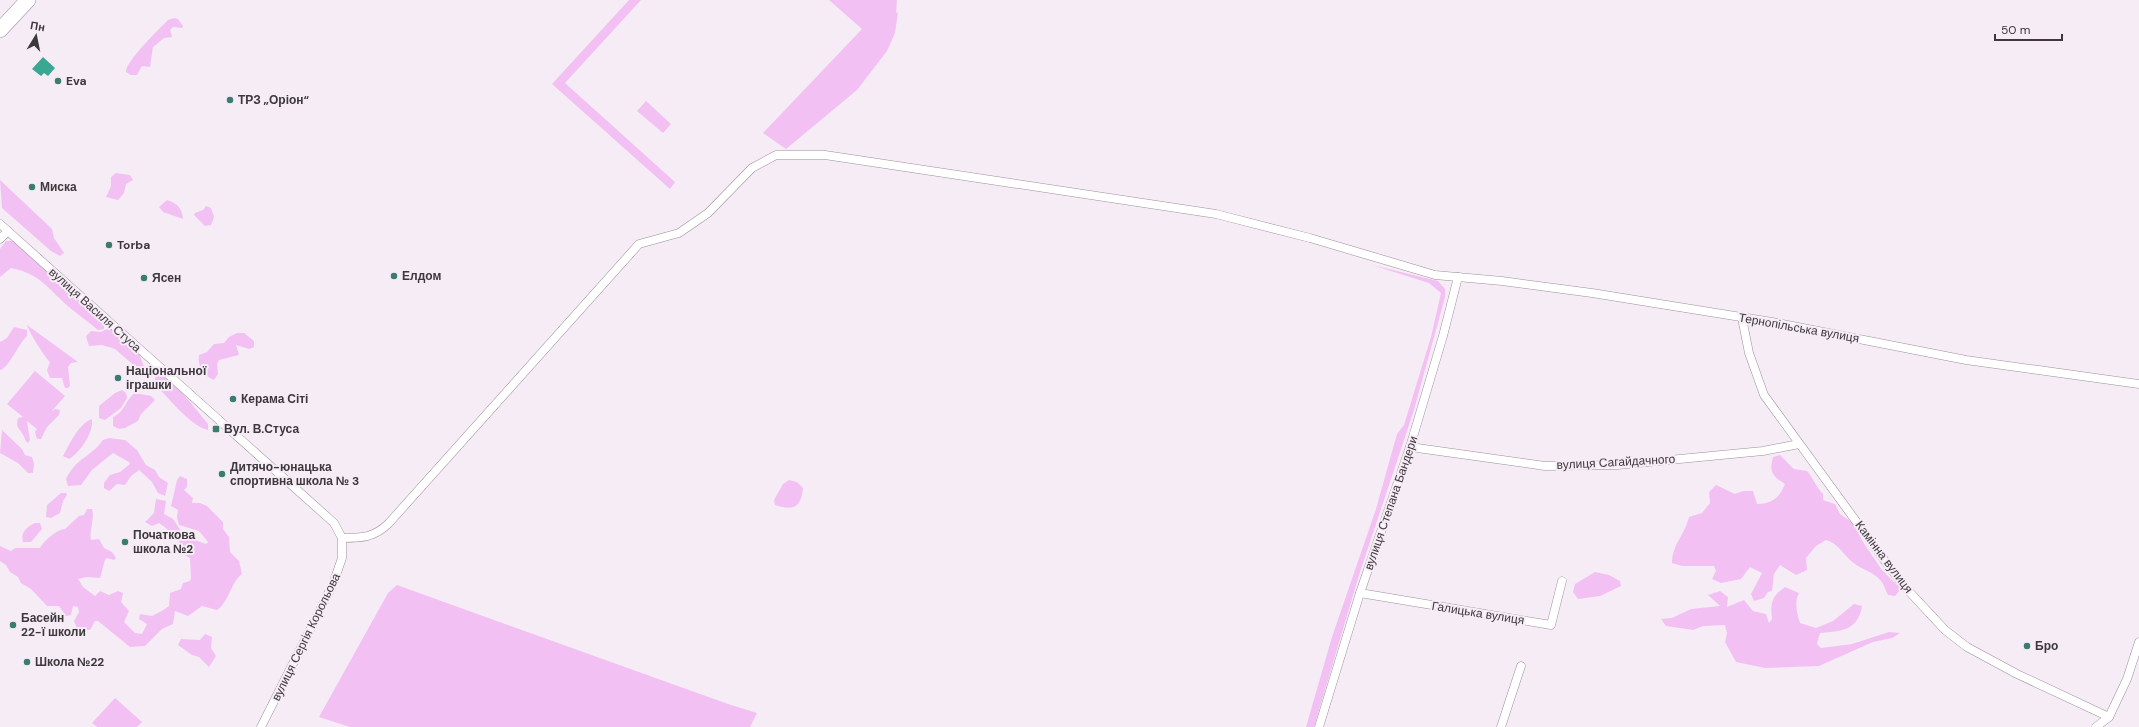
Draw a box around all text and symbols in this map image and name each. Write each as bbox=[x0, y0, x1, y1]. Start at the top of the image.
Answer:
north arrow bbox=[16, 16, 56, 56]
scale bar bbox=[1995, 16, 2062, 42]
text: Пн bbox=[29, 18, 46, 34]
text: 50 m bbox=[2001, 22, 2030, 38]
place label: Eva bbox=[66, 73, 86, 89]
marker: Eva bbox=[53, 76, 63, 86]
place label: ТРЗ „Оріон“ bbox=[238, 92, 310, 108]
marker: ТРЗ „Оріон“ bbox=[225, 95, 235, 105]
place label: Миска bbox=[40, 179, 77, 195]
marker: Миска bbox=[27, 182, 37, 192]
place label: Torba bbox=[117, 237, 150, 253]
marker: Torba bbox=[104, 240, 114, 250]
street label: вулиця Василя Стуса bbox=[45, 264, 145, 356]
place label: Елдом bbox=[402, 268, 441, 284]
place label: Ясен bbox=[152, 270, 181, 286]
marker: Елдом bbox=[389, 271, 399, 281]
marker: Ясен bbox=[139, 273, 149, 283]
street label: Тернопільська вулиця bbox=[1737, 310, 1861, 346]
place label: Національної іграшки bbox=[126, 363, 207, 393]
marker: Національної іграшки bbox=[113, 373, 123, 383]
place label: Керама Сіті bbox=[241, 391, 308, 407]
marker: Керама Сіті bbox=[228, 394, 238, 404]
place label: Вул. В.Стуса bbox=[224, 421, 299, 437]
marker: Вул. В.Стуса bbox=[211, 424, 221, 434]
street label: вулиця Степана Бандери bbox=[1361, 434, 1421, 572]
street label: вулиця Сагайдачного bbox=[1556, 451, 1676, 473]
place label: Дитячо-юнацька спортивна школа № 3 bbox=[230, 459, 359, 489]
marker: Дитячо-юнацька спортивна школа № 3 bbox=[217, 469, 227, 479]
street label: Камінна вулиця bbox=[1852, 518, 1916, 596]
place label: Початкова школа №2 bbox=[133, 527, 196, 557]
marker: Початкова школа №2 bbox=[120, 537, 130, 547]
street label: вулиця Сергія Корольова bbox=[268, 570, 344, 704]
street label: Галицька вулиця bbox=[1431, 598, 1525, 628]
place label: Басейн 22-ї школи bbox=[21, 610, 86, 640]
marker: Басейн 22-ї школи bbox=[8, 620, 18, 630]
place label: Бро bbox=[2035, 638, 2058, 654]
marker: Бро bbox=[2022, 641, 2032, 651]
place label: Школа №22 bbox=[35, 654, 104, 670]
marker: Школа №22 bbox=[22, 657, 32, 667]

